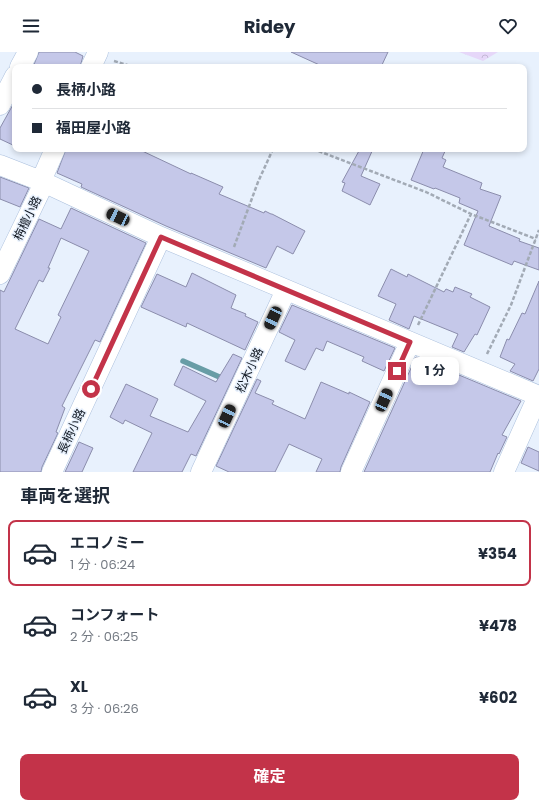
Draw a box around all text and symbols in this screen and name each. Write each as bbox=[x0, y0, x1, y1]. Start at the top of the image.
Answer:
text: Ridey bbox=[244, 14, 295, 39]
icon: menu bbox=[20, 15, 42, 37]
icon: heart bbox=[497, 15, 519, 37]
text: 長柄小路 bbox=[56, 79, 116, 100]
text: 福田屋小路 bbox=[56, 117, 131, 138]
street label: 栴檀小路 bbox=[9, 193, 45, 243]
car bbox=[105, 206, 131, 228]
car bbox=[262, 305, 284, 331]
street label: 松木小路 bbox=[231, 345, 267, 395]
callout: 1 分 bbox=[411, 357, 459, 385]
text: 1 分 bbox=[425, 361, 445, 380]
route end bbox=[388, 362, 406, 380]
route start bbox=[82, 380, 100, 398]
car bbox=[374, 387, 394, 413]
car bbox=[216, 403, 238, 429]
street label: 長柄小路 bbox=[53, 406, 89, 456]
text: 車両を選択 bbox=[20, 483, 110, 508]
text: エコノミー bbox=[70, 532, 145, 553]
icon: car bbox=[22, 535, 58, 571]
text: ¥354 bbox=[478, 543, 517, 564]
text: 1 分 · 06:24 bbox=[70, 555, 135, 574]
text: コンフォート bbox=[70, 604, 160, 625]
icon: car bbox=[22, 607, 58, 643]
text: ¥478 bbox=[479, 615, 517, 636]
text: 2 分 · 06:25 bbox=[70, 627, 138, 646]
text: XL bbox=[70, 676, 88, 697]
icon: car bbox=[22, 679, 58, 715]
text: ¥602 bbox=[479, 687, 517, 708]
text: 3 分 · 06:26 bbox=[70, 699, 139, 718]
button: 確定 bbox=[20, 754, 519, 800]

